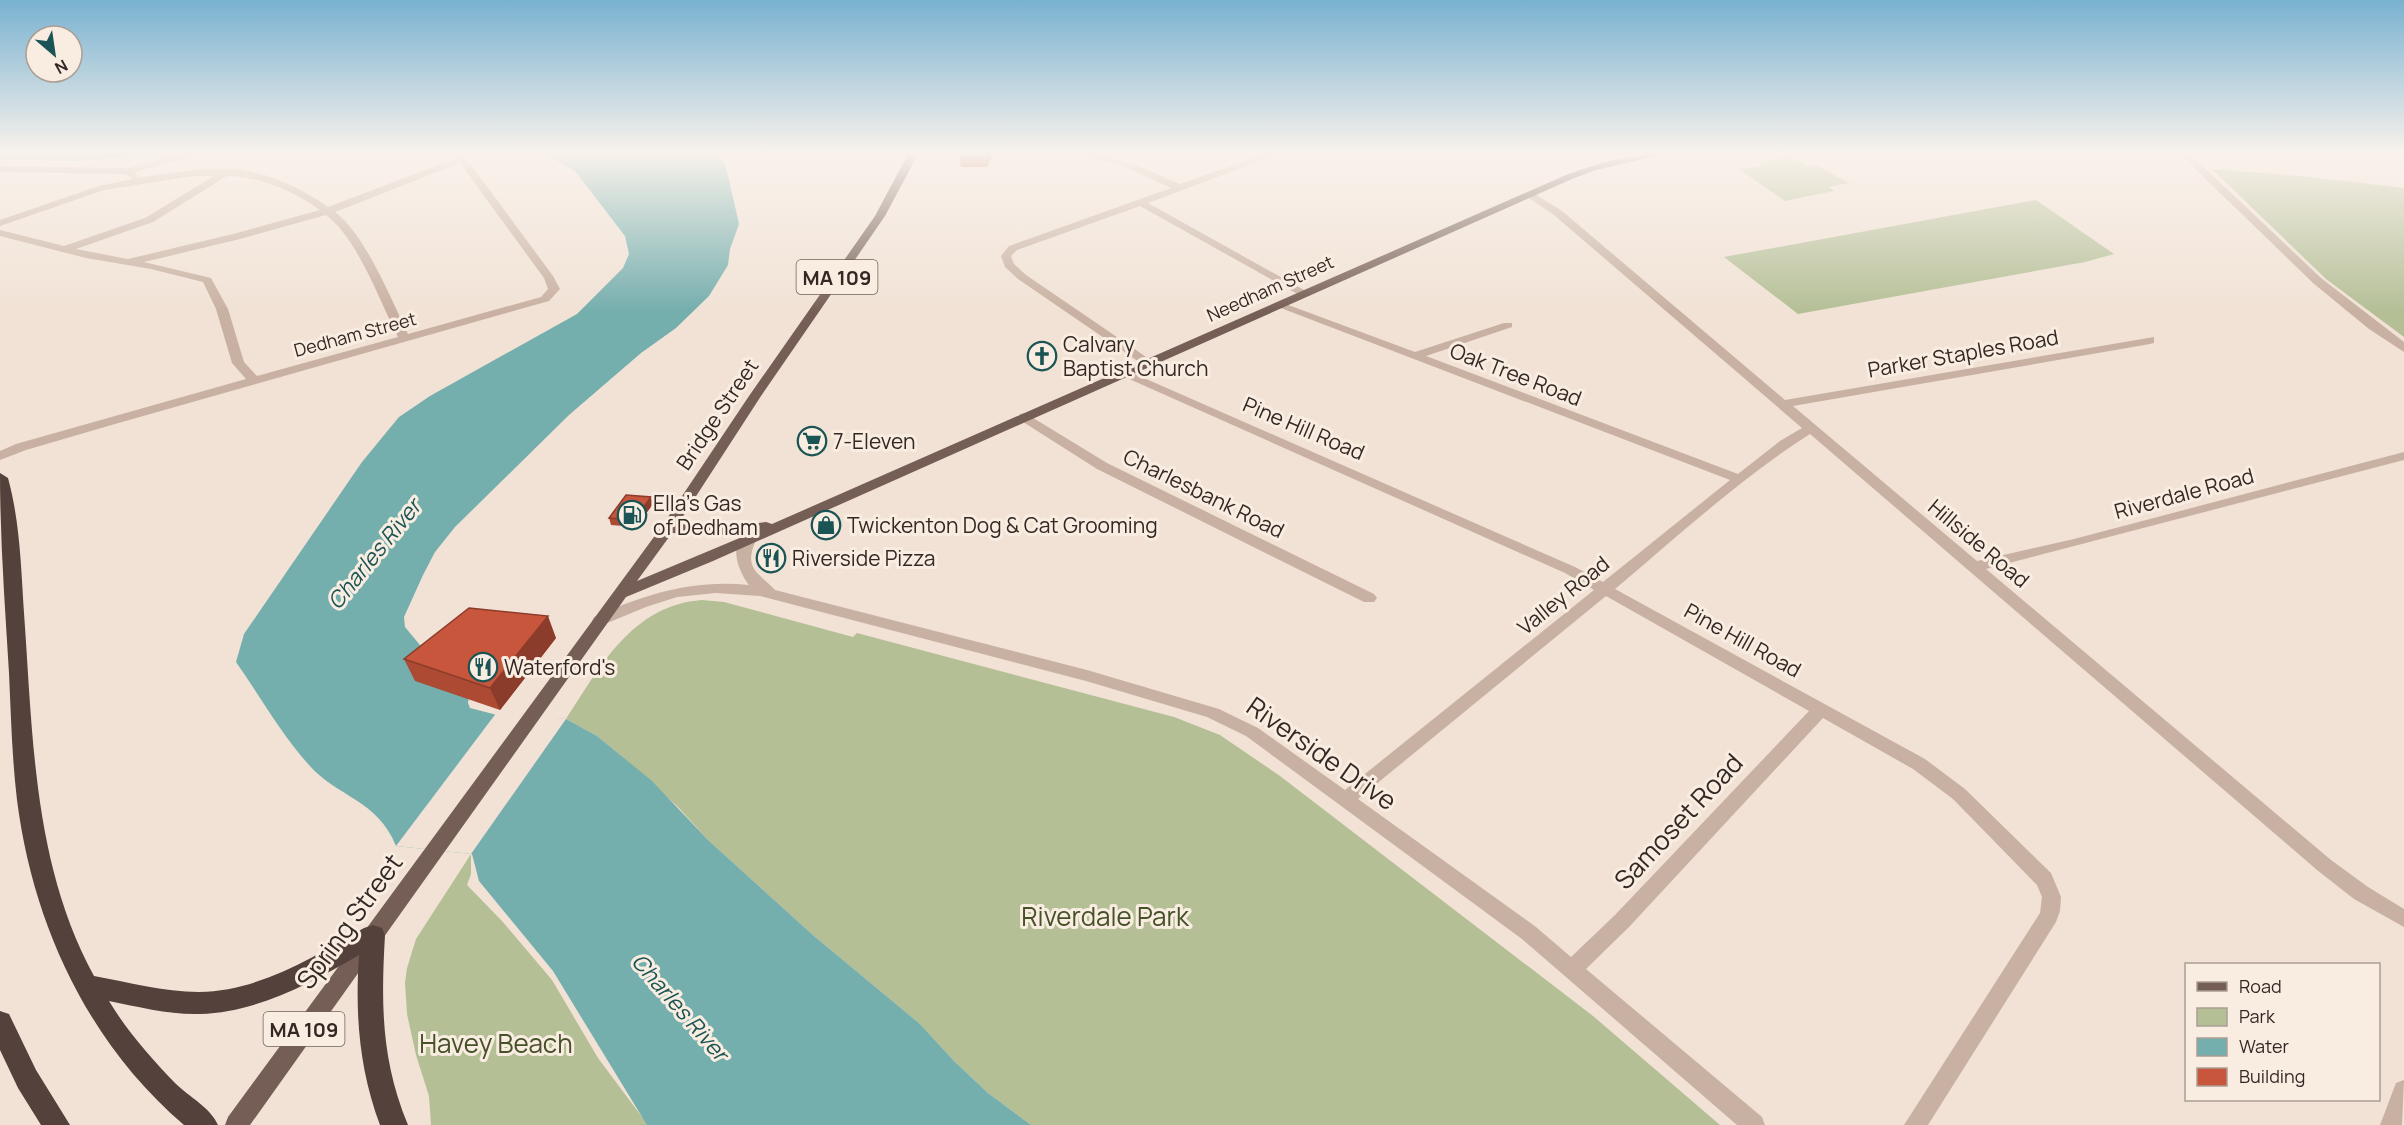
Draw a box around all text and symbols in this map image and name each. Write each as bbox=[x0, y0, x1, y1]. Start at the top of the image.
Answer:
north arrow bbox=[24, 24, 84, 84]
text: N bbox=[51, 55, 72, 80]
street label: Needham Street bbox=[1203, 249, 1337, 327]
road number: MA 109 bbox=[796, 260, 878, 294]
street label: Dedham Street bbox=[291, 306, 419, 362]
street label: Parker Staples Road bbox=[1865, 322, 2061, 384]
place label: Calvary Baptist Church bbox=[1063, 330, 1208, 382]
street label: Oak Tree Road bbox=[1446, 336, 1586, 412]
church icon: Calvary Baptist Church bbox=[1026, 340, 1058, 372]
street label: Bridge Street bbox=[670, 353, 764, 475]
street label: Pine Hill Road bbox=[1239, 390, 1369, 466]
supermarket icon: 7-Eleven bbox=[796, 425, 828, 457]
place label: 7-Eleven bbox=[833, 427, 916, 455]
street label: Charlesbank Road bbox=[1119, 442, 1289, 544]
street label: Riverdale Road bbox=[2111, 461, 2257, 525]
place label: Ella's Gas of Dedham bbox=[653, 489, 758, 541]
water label: Charles River bbox=[320, 490, 430, 615]
street label: Hillside Road bbox=[1923, 493, 2035, 593]
fuel station icon: Ella's Gas of Dedham bbox=[616, 499, 648, 531]
shop icon: Twickenton Dog & Cat Grooming bbox=[810, 509, 842, 541]
place label: Twickenton Dog & Cat Grooming bbox=[847, 511, 1158, 539]
restaurant icon: Riverside Pizza bbox=[755, 542, 787, 574]
place label: Riverside Pizza bbox=[792, 544, 936, 572]
street label: Valley Road bbox=[1511, 549, 1615, 641]
street label: Pine Hill Road bbox=[1680, 596, 1806, 684]
restaurant icon: Waterford's bbox=[467, 651, 499, 683]
place label: Waterford's bbox=[504, 653, 615, 681]
street label: Riverside Drive bbox=[1240, 688, 1404, 818]
street label: Samoset Road bbox=[1606, 745, 1750, 897]
street label: Spring Street bbox=[288, 846, 410, 996]
park label: Riverdale Park bbox=[1021, 898, 1190, 934]
water label: Charles River bbox=[625, 947, 737, 1070]
legend bbox=[2185, 963, 2380, 1101]
text: Road bbox=[2239, 974, 2282, 998]
text: Park bbox=[2239, 1004, 2276, 1028]
road number: MA 109 bbox=[264, 1012, 344, 1046]
park label: Havey Beach bbox=[419, 1025, 573, 1061]
text: Water bbox=[2239, 1034, 2289, 1058]
text: Building bbox=[2239, 1064, 2305, 1088]

